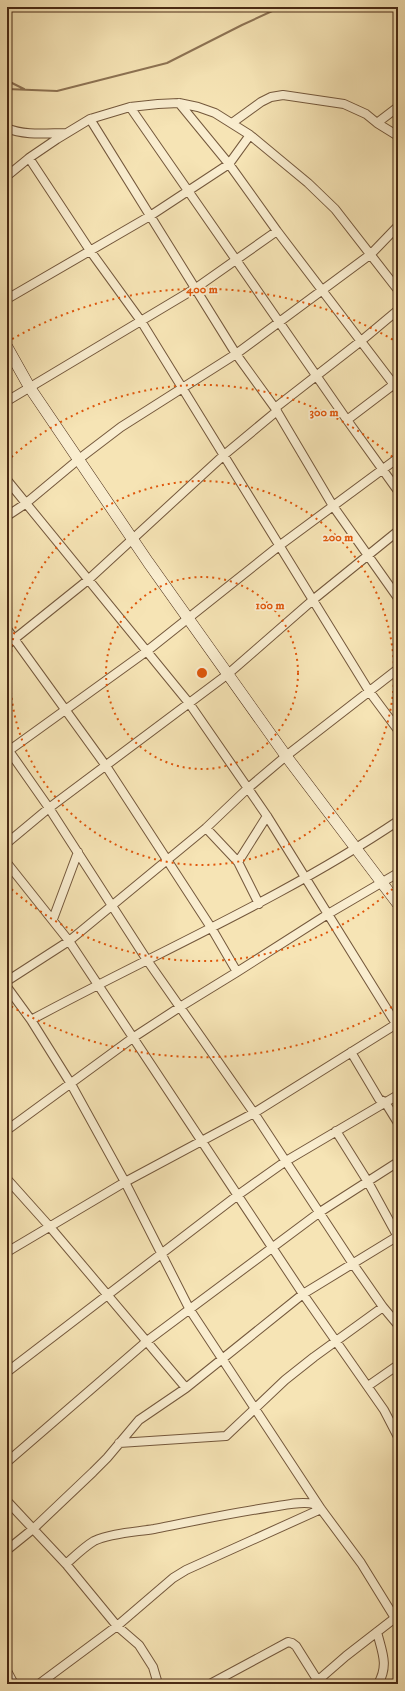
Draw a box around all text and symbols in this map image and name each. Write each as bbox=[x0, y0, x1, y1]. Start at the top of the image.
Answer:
text: 400 m bbox=[185, 282, 218, 297]
text: 300 m bbox=[310, 405, 338, 420]
text: 200 m bbox=[323, 530, 353, 545]
text: 100 m bbox=[256, 598, 284, 613]
centre of rings bbox=[195, 666, 209, 680]

